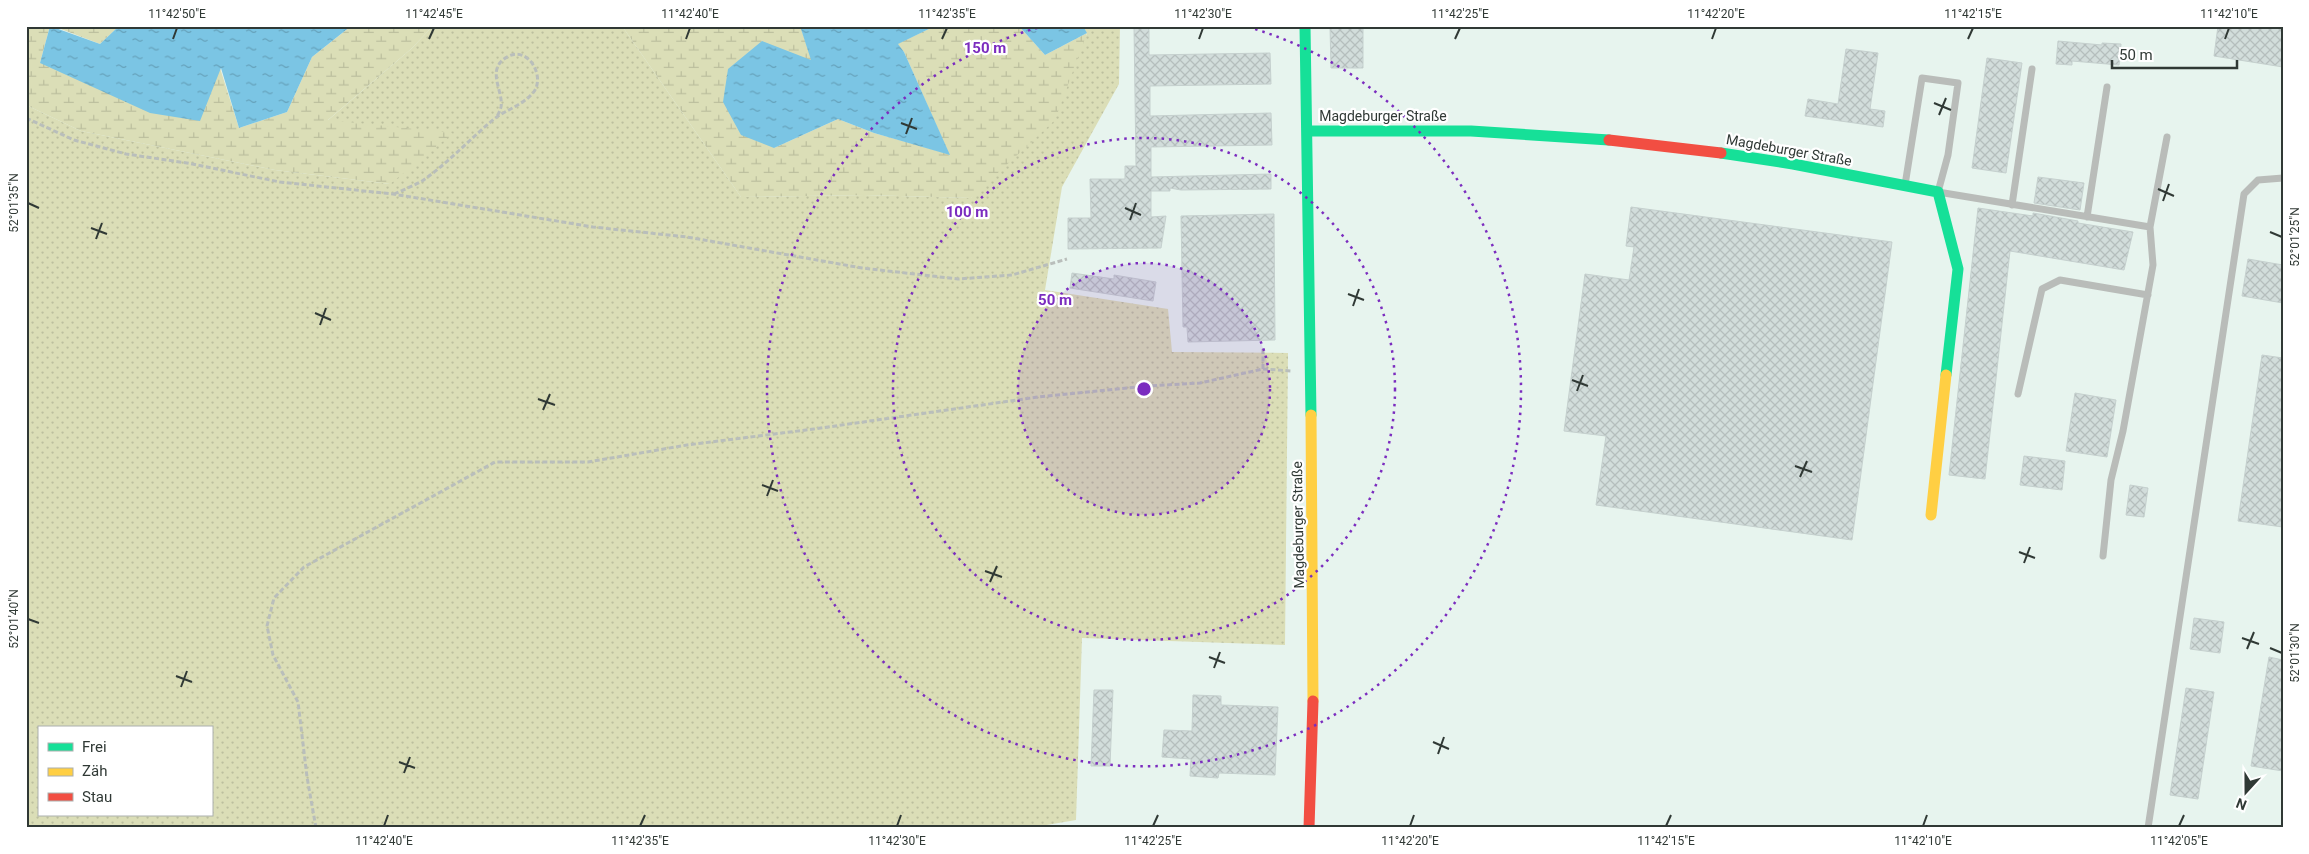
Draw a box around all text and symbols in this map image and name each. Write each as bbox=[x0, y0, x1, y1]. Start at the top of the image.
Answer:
text: 11°42'50"E bbox=[148, 7, 206, 21]
text: 11°42'45"E bbox=[405, 7, 463, 21]
text: 11°42'40"E bbox=[661, 7, 719, 21]
text: 11°42'35"E bbox=[918, 7, 976, 21]
text: 11°42'30"E bbox=[1174, 7, 1232, 21]
text: 11°42'25"E bbox=[1431, 7, 1489, 21]
text: 11°42'20"E bbox=[1687, 7, 1745, 21]
text: 11°42'15"E bbox=[1944, 7, 2002, 21]
text: 11°42'10"E bbox=[2200, 7, 2258, 21]
scale bar bbox=[2112, 38, 2236, 70]
text: 150 m bbox=[964, 39, 1006, 57]
text: 50 m bbox=[2119, 46, 2153, 64]
street label: Magdeburger Straße bbox=[1319, 108, 1447, 124]
street label: Magdeburger Straße bbox=[1725, 131, 1853, 169]
text: 52°01'35"N bbox=[7, 173, 21, 233]
text: 100 m bbox=[946, 203, 988, 221]
text: 52°01'25"N bbox=[2288, 207, 2302, 267]
text: 50 m bbox=[1038, 291, 1072, 309]
centre of rings bbox=[1135, 380, 1153, 398]
street label: Magdeburger Straße bbox=[1289, 461, 1307, 589]
text: 52°01'40"N bbox=[7, 589, 21, 649]
text: 52°01'30"N bbox=[2288, 623, 2302, 683]
legend bbox=[38, 726, 212, 816]
text: Frei bbox=[82, 738, 107, 756]
text: Zäh bbox=[82, 762, 107, 780]
north arrow bbox=[2222, 766, 2272, 816]
text: Stau bbox=[82, 788, 112, 806]
text: N bbox=[2234, 795, 2249, 813]
text: 11°42'40"E bbox=[355, 834, 413, 848]
text: 11°42'35"E bbox=[611, 834, 669, 848]
text: 11°42'30"E bbox=[868, 834, 926, 848]
text: 11°42'25"E bbox=[1124, 834, 1182, 848]
text: 11°42'20"E bbox=[1381, 834, 1439, 848]
text: 11°42'15"E bbox=[1637, 834, 1695, 848]
text: 11°42'10"E bbox=[1894, 834, 1952, 848]
text: 11°42'05"E bbox=[2150, 834, 2208, 848]

